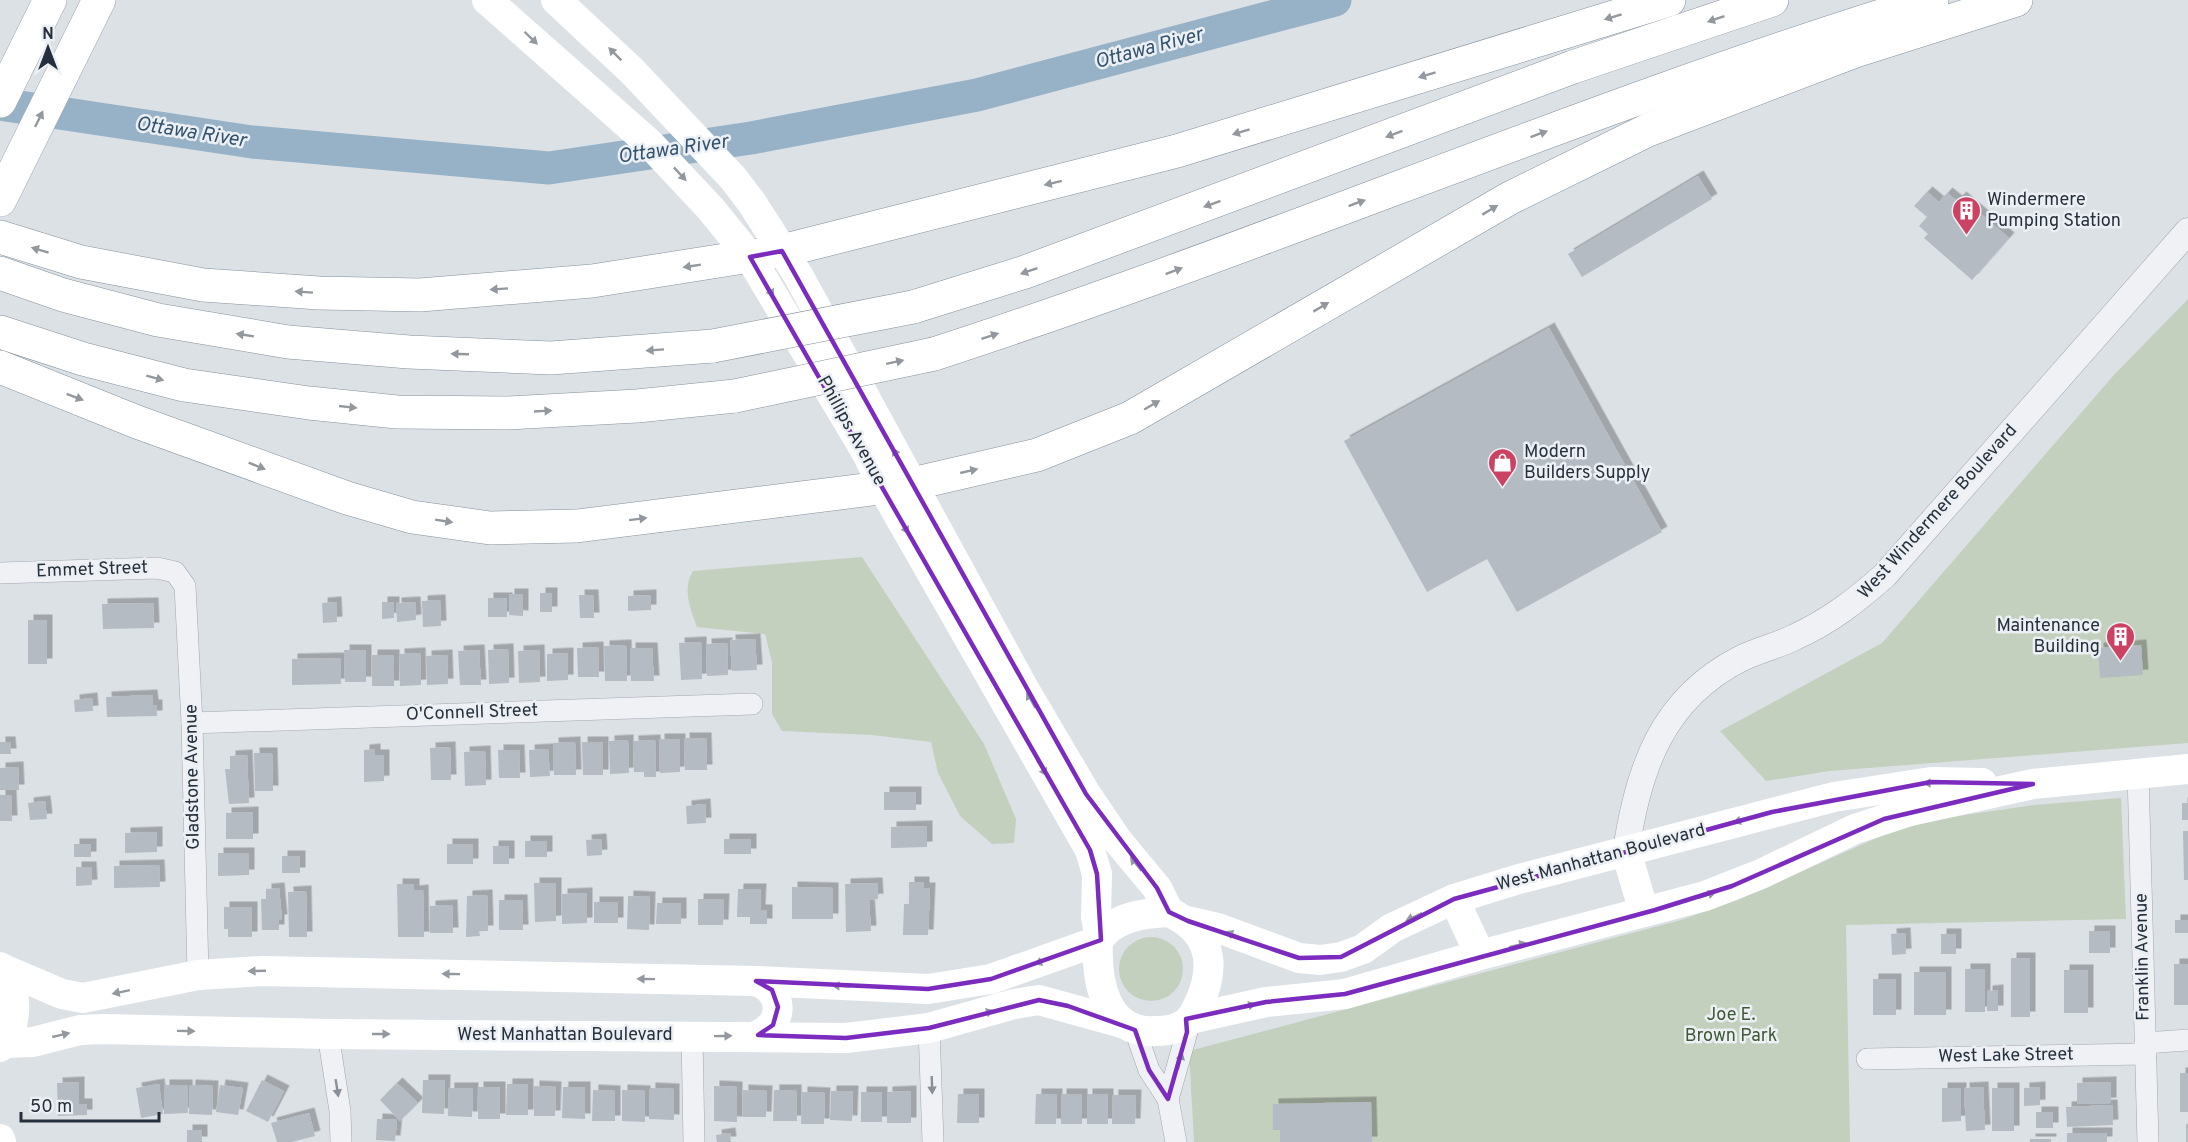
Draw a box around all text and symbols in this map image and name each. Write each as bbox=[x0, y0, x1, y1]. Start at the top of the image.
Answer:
one-way arrow bbox=[1604, 13, 1622, 22]
one-way arrow bbox=[1707, 14, 1725, 24]
north arrow bbox=[18, 18, 78, 78]
water label: Ottawa River bbox=[1092, 22, 1207, 76]
text: N bbox=[42, 25, 54, 45]
one-way arrow bbox=[523, 31, 537, 45]
one-way arrow bbox=[609, 48, 623, 62]
one-way arrow bbox=[1418, 71, 1436, 80]
one-way arrow bbox=[35, 110, 44, 127]
water label: Ottawa River bbox=[134, 111, 249, 155]
one-way arrow bbox=[1232, 128, 1250, 137]
water label: Ottawa River bbox=[616, 129, 731, 171]
one-way arrow bbox=[1530, 129, 1548, 138]
one-way arrow bbox=[1385, 130, 1403, 140]
one-way arrow bbox=[673, 166, 686, 181]
one-way arrow bbox=[1043, 178, 1062, 188]
place label: Windermere Pumping Station bbox=[1987, 189, 2121, 233]
building icon: Windermere Pumping Station bbox=[1950, 194, 1982, 236]
one-way arrow bbox=[1348, 198, 1366, 208]
one-way arrow bbox=[1203, 199, 1221, 209]
one-way arrow bbox=[1482, 204, 1498, 215]
one-way arrow bbox=[31, 245, 49, 254]
one-way arrow bbox=[682, 261, 701, 270]
one-way arrow bbox=[1020, 266, 1038, 276]
one-way arrow bbox=[1165, 266, 1183, 276]
one-way arrow bbox=[764, 281, 774, 298]
one-way arrow bbox=[489, 284, 508, 293]
one-way arrow bbox=[294, 287, 313, 296]
one-way arrow bbox=[1313, 302, 1329, 313]
one-way arrow bbox=[235, 330, 254, 339]
one-way arrow bbox=[981, 331, 999, 340]
one-way arrow bbox=[645, 345, 664, 355]
one-way arrow bbox=[450, 349, 469, 358]
one-way arrow bbox=[886, 357, 905, 366]
street label: Phillips Avenue bbox=[811, 372, 891, 490]
one-way arrow bbox=[147, 374, 165, 383]
one-way arrow bbox=[66, 393, 84, 402]
one-way arrow bbox=[1144, 400, 1160, 411]
one-way arrow bbox=[339, 402, 358, 412]
one-way arrow bbox=[533, 406, 552, 415]
street label: West Windermere Boulevard bbox=[1853, 420, 2023, 604]
place label: Modern Builders Supply bbox=[1524, 441, 1650, 485]
shop icon: Modern Builders Supply bbox=[1487, 446, 1519, 488]
one-way arrow bbox=[892, 447, 902, 464]
one-way arrow bbox=[249, 461, 267, 471]
one-way arrow bbox=[960, 465, 979, 475]
one-way arrow bbox=[629, 515, 648, 524]
one-way arrow bbox=[435, 517, 454, 526]
one-way arrow bbox=[899, 518, 910, 534]
street label: Emmet Street bbox=[36, 557, 148, 583]
place label: Maintenance Building bbox=[1997, 615, 2100, 659]
building icon: Maintenance Building bbox=[2105, 620, 2137, 662]
one-way arrow bbox=[1027, 692, 1037, 709]
street label: O'Connell Street bbox=[405, 699, 539, 727]
street label: Gladstone Avenue bbox=[180, 704, 206, 850]
one-way arrow bbox=[1037, 760, 1047, 777]
one-way arrow bbox=[1923, 778, 1942, 787]
one-way arrow bbox=[1732, 816, 1750, 825]
street label: West Manhattan Boulevard bbox=[1494, 819, 1708, 897]
one-way arrow bbox=[1131, 857, 1143, 872]
one-way arrow bbox=[1698, 889, 1716, 899]
street label: Franklin Avenue bbox=[2130, 893, 2156, 1021]
one-way arrow bbox=[1406, 913, 1423, 922]
one-way arrow bbox=[1225, 929, 1243, 939]
one-way arrow bbox=[1509, 939, 1528, 949]
one-way arrow bbox=[1034, 956, 1052, 966]
one-way arrow bbox=[247, 966, 266, 976]
one-way arrow bbox=[442, 969, 461, 979]
one-way arrow bbox=[637, 974, 656, 983]
one-way arrow bbox=[832, 981, 851, 990]
one-way arrow bbox=[111, 988, 130, 997]
one-way arrow bbox=[1238, 1001, 1257, 1010]
park label: Joe E. Brown Park bbox=[1685, 1004, 1777, 1048]
one-way arrow bbox=[976, 1008, 994, 1017]
street label: West Manhattan Boulevard bbox=[457, 1024, 673, 1047]
one-way arrow bbox=[176, 1026, 195, 1036]
one-way arrow bbox=[52, 1029, 70, 1039]
one-way arrow bbox=[371, 1029, 390, 1039]
one-way arrow bbox=[713, 1031, 732, 1041]
street label: West Lake Street bbox=[1938, 1043, 2074, 1069]
one-way arrow bbox=[1175, 1052, 1185, 1071]
one-way arrow bbox=[927, 1076, 936, 1095]
one-way arrow bbox=[332, 1078, 341, 1097]
scale bar bbox=[21, 1085, 159, 1123]
text: 50 m bbox=[30, 1096, 72, 1119]

